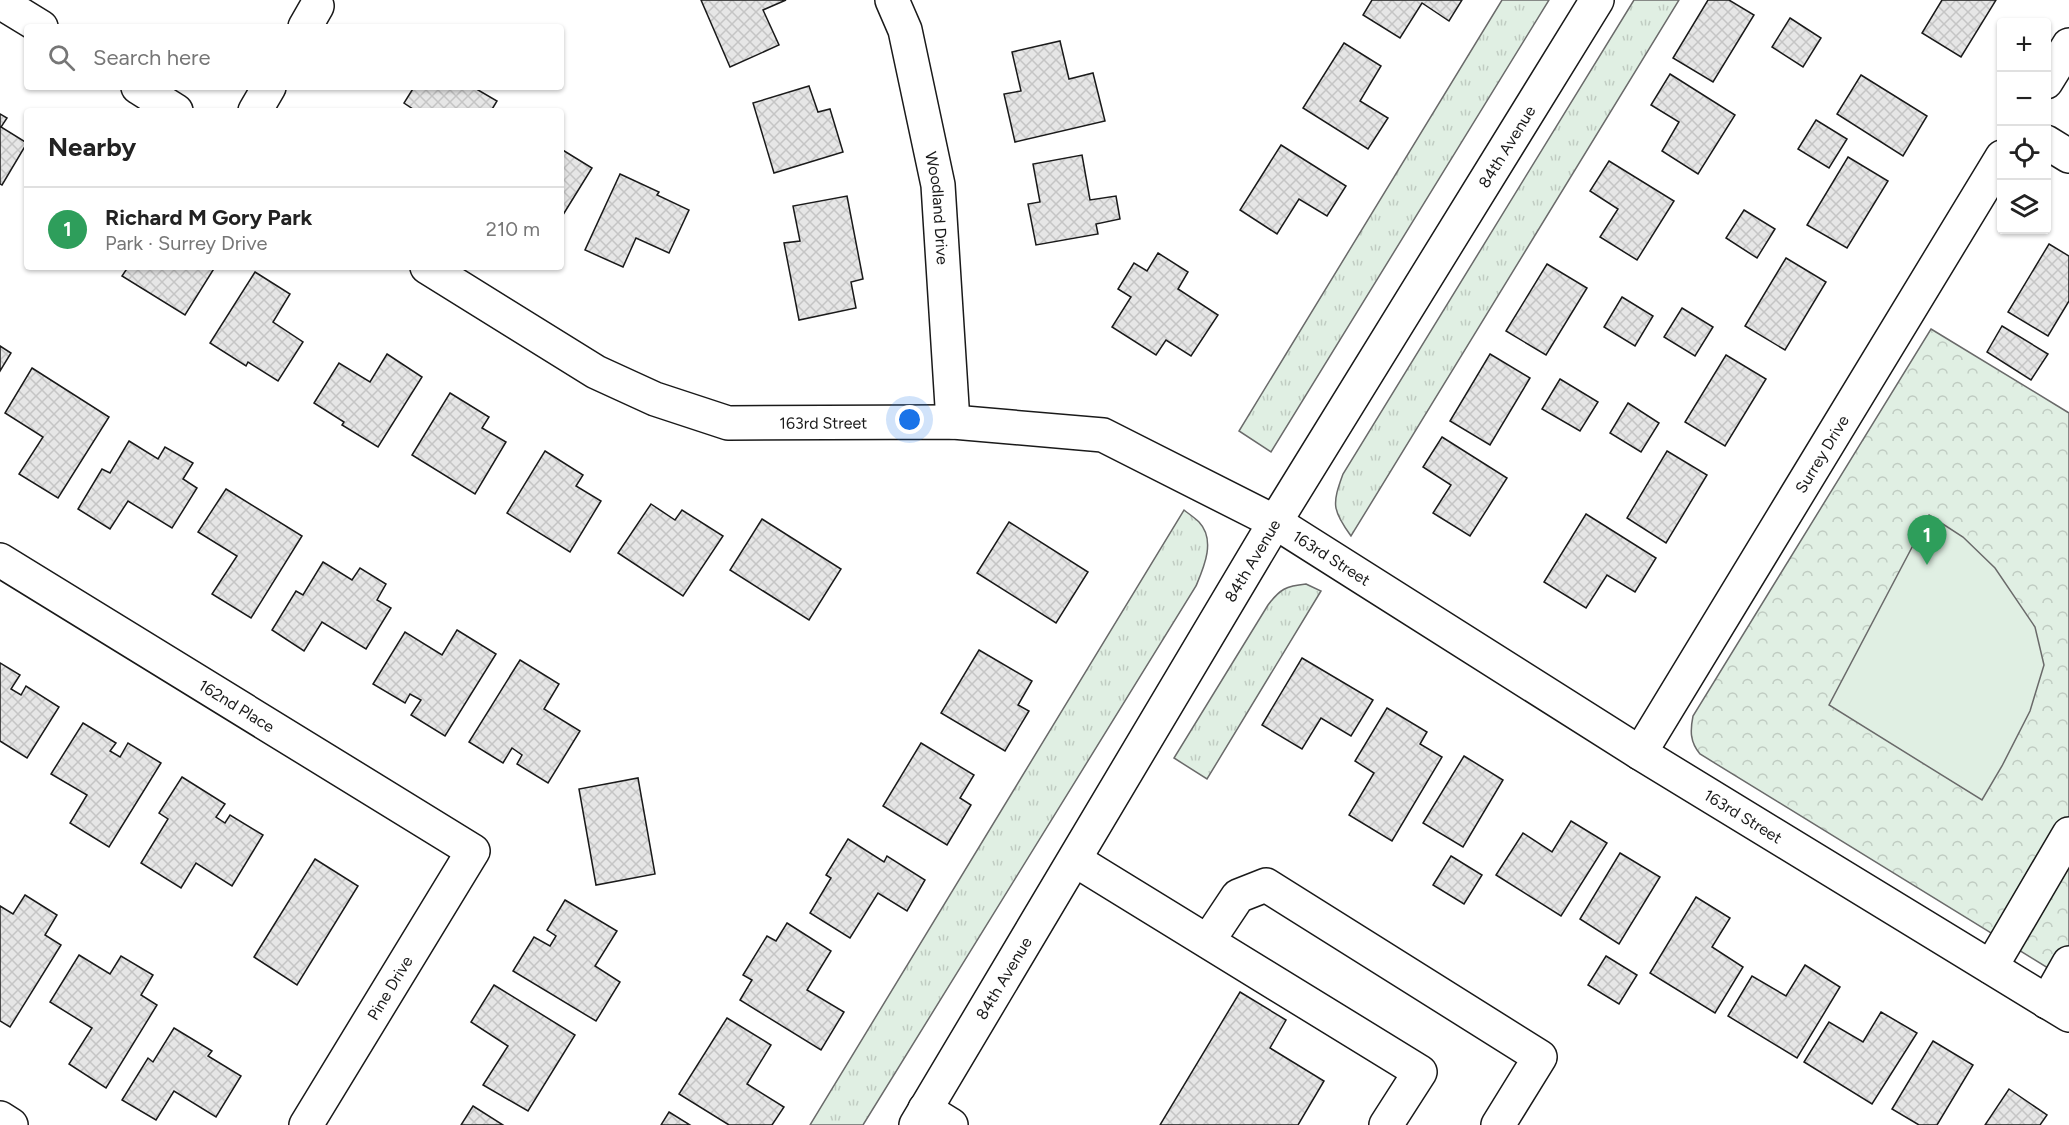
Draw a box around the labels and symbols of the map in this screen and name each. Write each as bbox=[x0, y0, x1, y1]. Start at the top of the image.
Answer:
street label: 84th Avenue bbox=[1474, 102, 1539, 191]
street label: Woodland Drive bbox=[922, 150, 953, 265]
your location bbox=[895, 405, 924, 434]
street label: Surrey Drive bbox=[1791, 411, 1853, 496]
street label: 163rd Street bbox=[779, 413, 867, 432]
street label: 84th Avenue bbox=[1220, 515, 1284, 605]
pin: 1 bbox=[1908, 516, 1946, 565]
street label: 163rd Street bbox=[1289, 526, 1374, 589]
street label: 162nd Place bbox=[195, 675, 278, 736]
street label: 163rd Street bbox=[1701, 785, 1786, 847]
street label: 84th Avenue bbox=[972, 933, 1036, 1023]
street label: Pine Drive bbox=[363, 952, 417, 1024]

